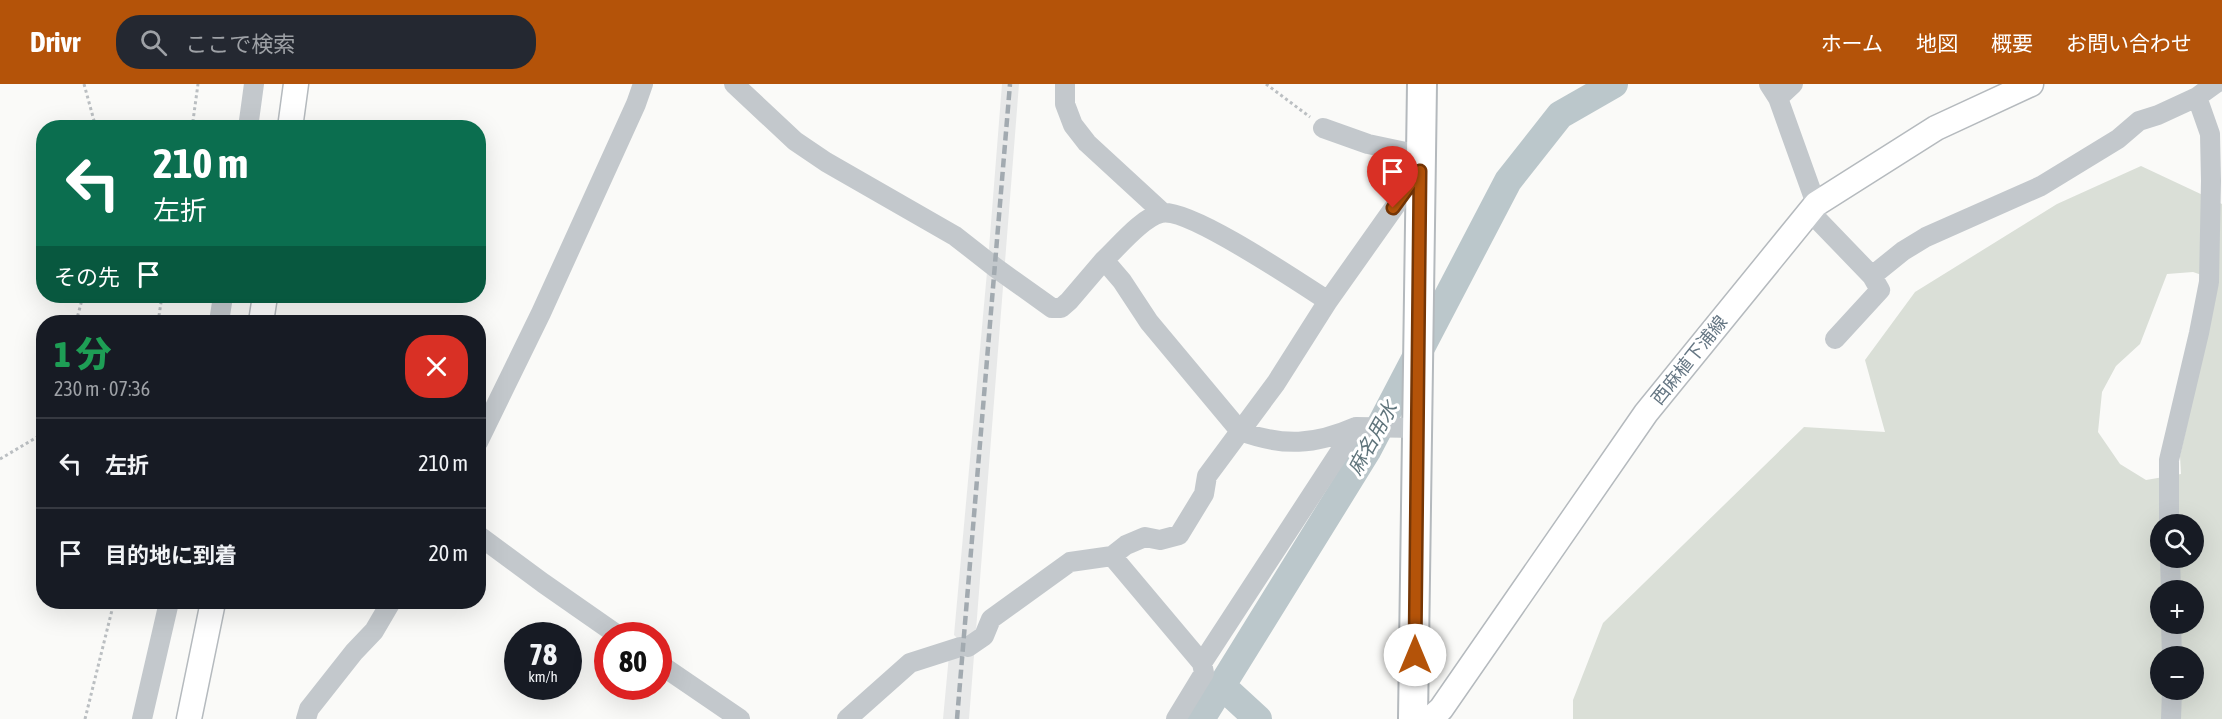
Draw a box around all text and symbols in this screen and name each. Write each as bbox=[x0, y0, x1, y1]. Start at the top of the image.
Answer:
search box bbox=[116, 15, 536, 69]
text: Drivr bbox=[30, 26, 80, 58]
icon: search bbox=[137, 26, 170, 59]
text: ここで検索 bbox=[185, 31, 295, 57]
text: ホーム bbox=[1821, 31, 1883, 55]
text: 地図 bbox=[1916, 31, 1958, 55]
text: 概要 bbox=[1991, 31, 2033, 55]
text: お問い合わせ bbox=[2066, 31, 2192, 55]
text: 210 m bbox=[153, 139, 248, 187]
icon: left bbox=[54, 144, 132, 222]
pin bbox=[1367, 146, 1418, 208]
icon: arrive bbox=[1376, 155, 1409, 188]
text: 左折 bbox=[153, 195, 207, 226]
icon: arrive bbox=[132, 258, 165, 291]
text: その先 bbox=[54, 264, 120, 290]
street label: 西麻植下浦線 bbox=[1647, 311, 1731, 409]
text: 1 分 bbox=[54, 333, 112, 375]
button: close bbox=[405, 335, 468, 398]
text: 230 m · 07:36 bbox=[54, 377, 150, 400]
water label: 麻名用水 bbox=[1343, 396, 1402, 479]
icon: left bbox=[54, 447, 87, 480]
text: 210 m bbox=[418, 450, 468, 476]
text: 左折 bbox=[105, 452, 149, 478]
map controls bbox=[2150, 514, 2204, 700]
button: search bbox=[2150, 514, 2204, 568]
icon: arrive bbox=[54, 537, 87, 570]
text: 20 m bbox=[428, 540, 468, 566]
text: 目的地に到着 bbox=[105, 542, 237, 568]
button: + bbox=[2150, 580, 2204, 634]
speed limit sign: 80 bbox=[594, 622, 672, 700]
position arrow bbox=[1383, 623, 1447, 687]
text: 78 bbox=[529, 637, 557, 671]
button: − bbox=[2150, 646, 2204, 700]
text: km/h bbox=[528, 668, 558, 685]

